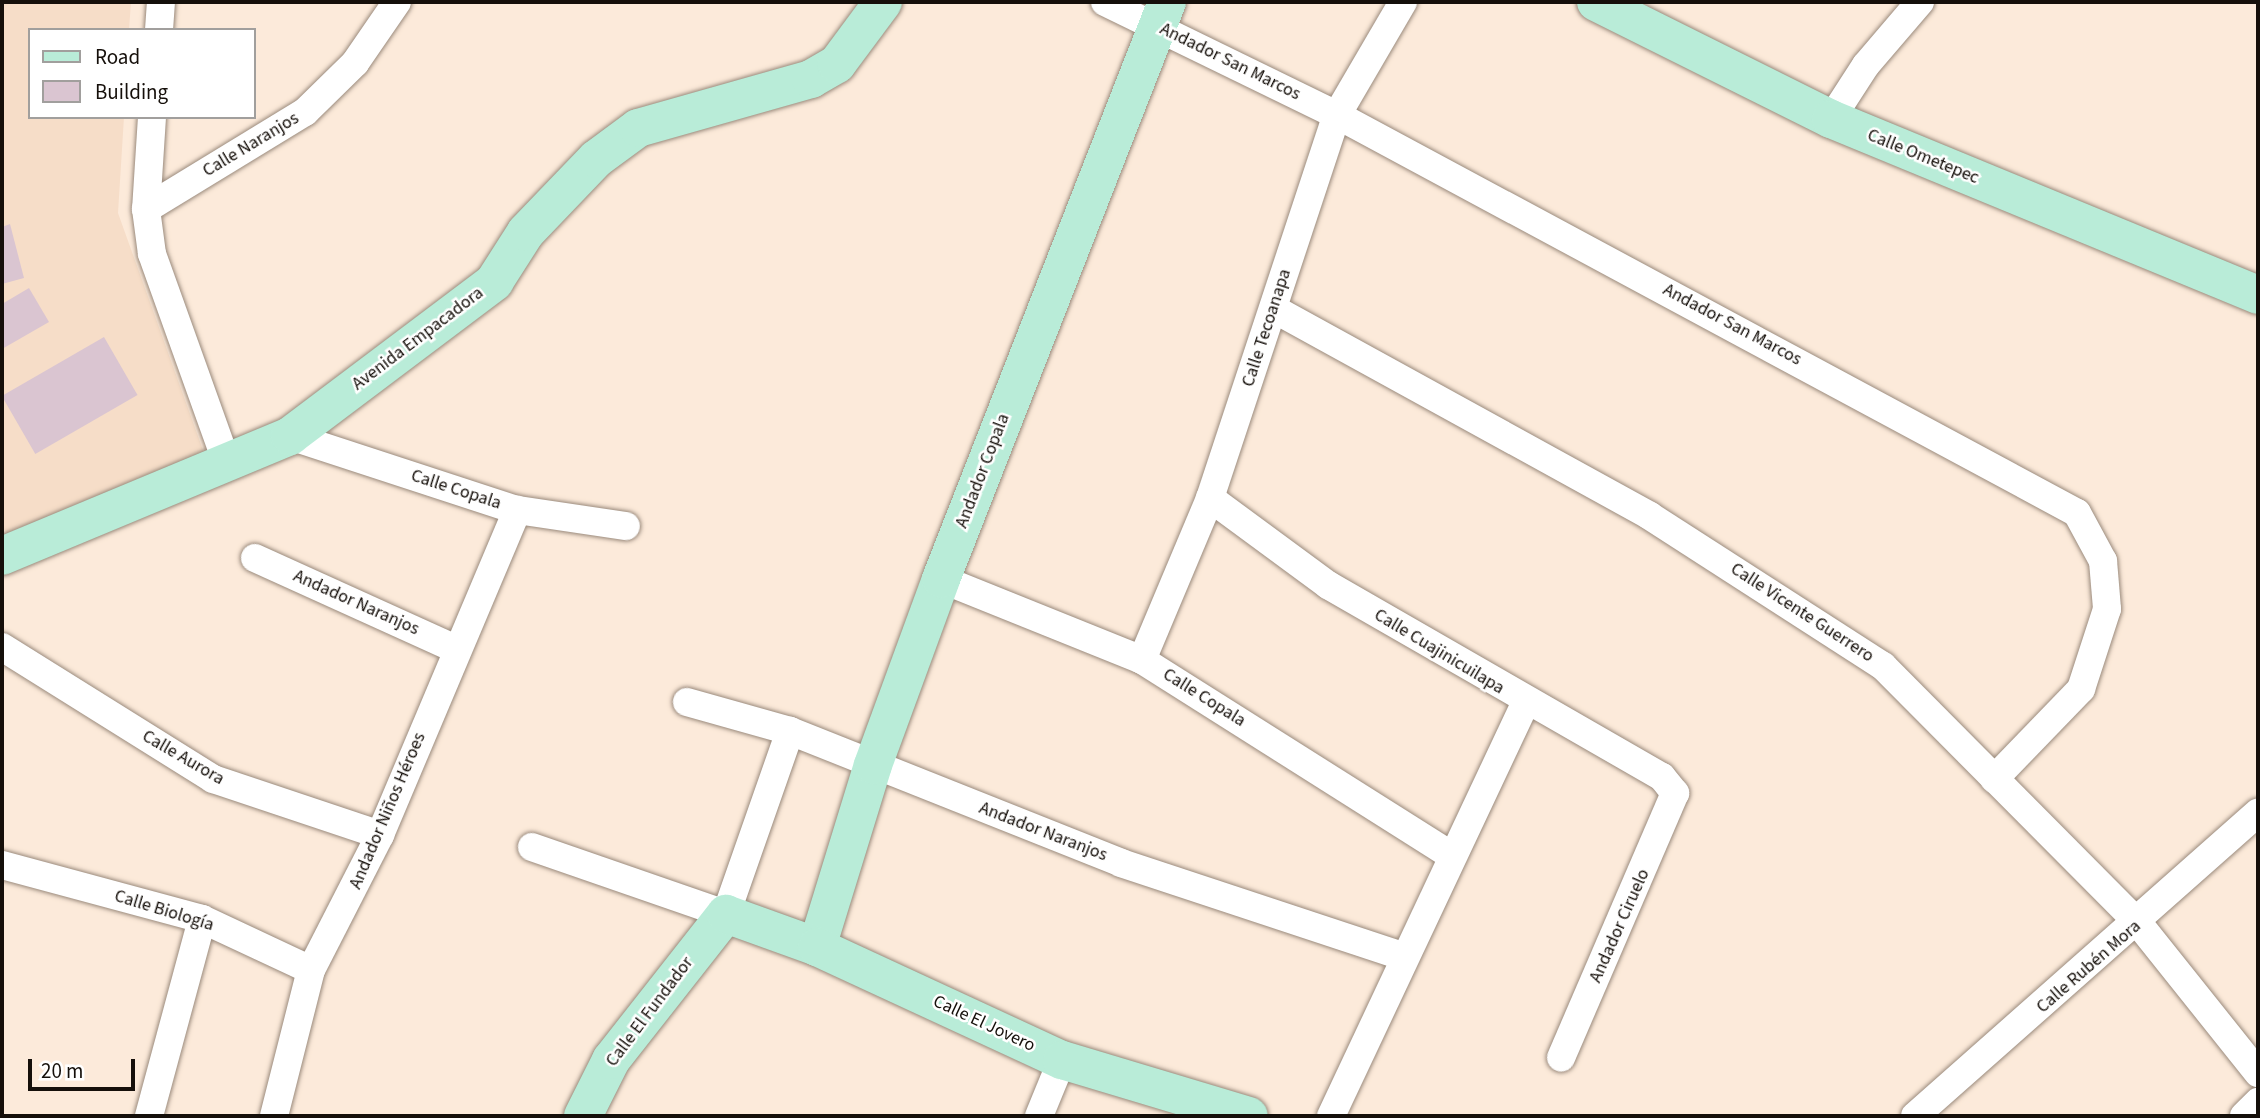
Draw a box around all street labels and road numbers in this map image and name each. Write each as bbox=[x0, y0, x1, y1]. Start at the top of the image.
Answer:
street label: Andador San Marcos bbox=[1156, 19, 1304, 105]
street label: Calle Naranjos bbox=[199, 108, 303, 182]
street label: Calle Ometepec bbox=[1864, 125, 1982, 189]
street label: Calle Tecoanapa bbox=[1238, 266, 1296, 390]
street label: Andador San Marcos bbox=[1659, 279, 1805, 371]
street label: Avenida Empacadora bbox=[348, 283, 488, 395]
street label: Andador Copala bbox=[951, 411, 1015, 531]
street label: Calle Copala bbox=[408, 465, 504, 515]
street label: Calle Vicente Guerrero bbox=[1726, 559, 1878, 667]
street label: Andador Naranjos bbox=[290, 566, 422, 640]
street label: Calle Cuajinicuilapa bbox=[1370, 605, 1508, 699]
street label: Calle Copala bbox=[1159, 664, 1249, 732]
street label: Calle Aurora bbox=[138, 726, 228, 790]
street label: Andador Niños Héroes bbox=[345, 729, 431, 893]
street label: Andador Naranjos bbox=[976, 798, 1110, 866]
street label: Andador Ciruelo bbox=[1585, 866, 1655, 986]
street label: Calle Biología bbox=[112, 886, 216, 936]
street label: Calle Rubén Mora bbox=[2032, 916, 2146, 1018]
street label: Calle El Fundador bbox=[602, 953, 698, 1071]
street label: Calle El Jovero bbox=[930, 991, 1038, 1057]

